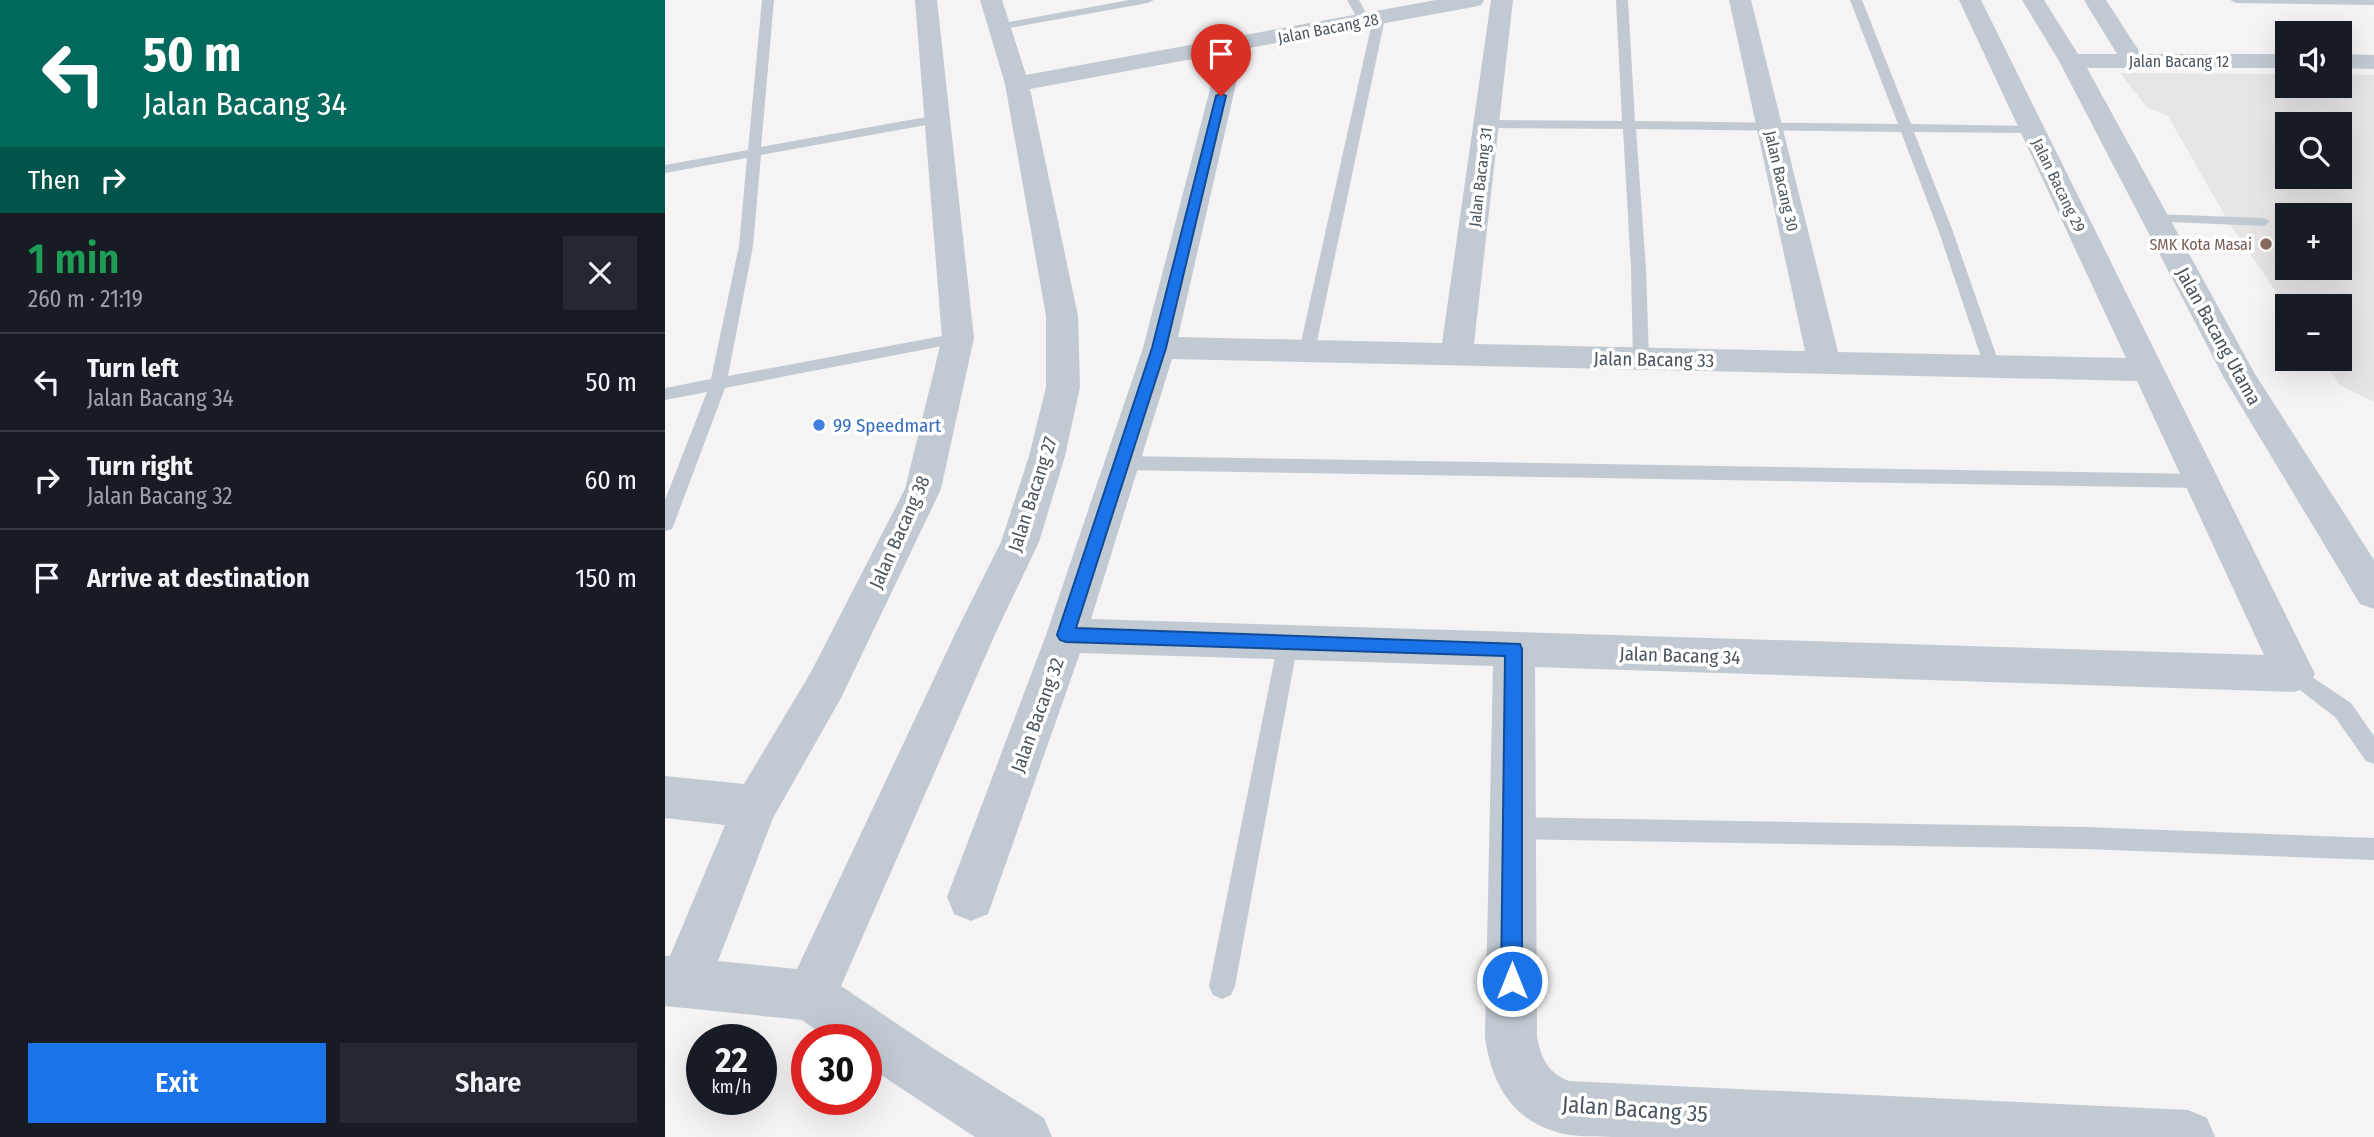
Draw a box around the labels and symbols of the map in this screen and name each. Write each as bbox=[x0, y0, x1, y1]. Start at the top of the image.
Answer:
street label: Jalan Bacang 28 bbox=[1276, 9, 1380, 48]
pin bbox=[1191, 24, 1251, 96]
street label: Jalan Bacang 12 bbox=[2129, 52, 2229, 71]
street label: Jalan Bacang 31 bbox=[1465, 126, 1496, 228]
street label: Jalan Bacang 30 bbox=[1761, 129, 1802, 233]
street label: Jalan Bacang 29 bbox=[2028, 135, 2089, 235]
place label: SMK Kota Masai bbox=[2150, 235, 2252, 254]
marker: SMK Kota Masai bbox=[2258, 236, 2274, 252]
street label: Jalan Bacang Utama bbox=[2171, 263, 2266, 409]
street label: Jalan Bacang 33 bbox=[1594, 347, 1714, 372]
place label: 99 Speedmart bbox=[833, 414, 942, 437]
marker: 99 Speedmart bbox=[811, 417, 827, 433]
street label: Jalan Bacang 27 bbox=[1003, 434, 1062, 554]
street label: Jalan Bacang 38 bbox=[864, 472, 935, 592]
street label: Jalan Bacang 34 bbox=[1619, 642, 1741, 669]
street label: Jalan Bacang 32 bbox=[1006, 655, 1069, 776]
position arrow bbox=[1475, 944, 1549, 1018]
speed limit sign: 30 bbox=[791, 1024, 882, 1115]
street label: Jalan Bacang 35 bbox=[1561, 1090, 1709, 1128]

